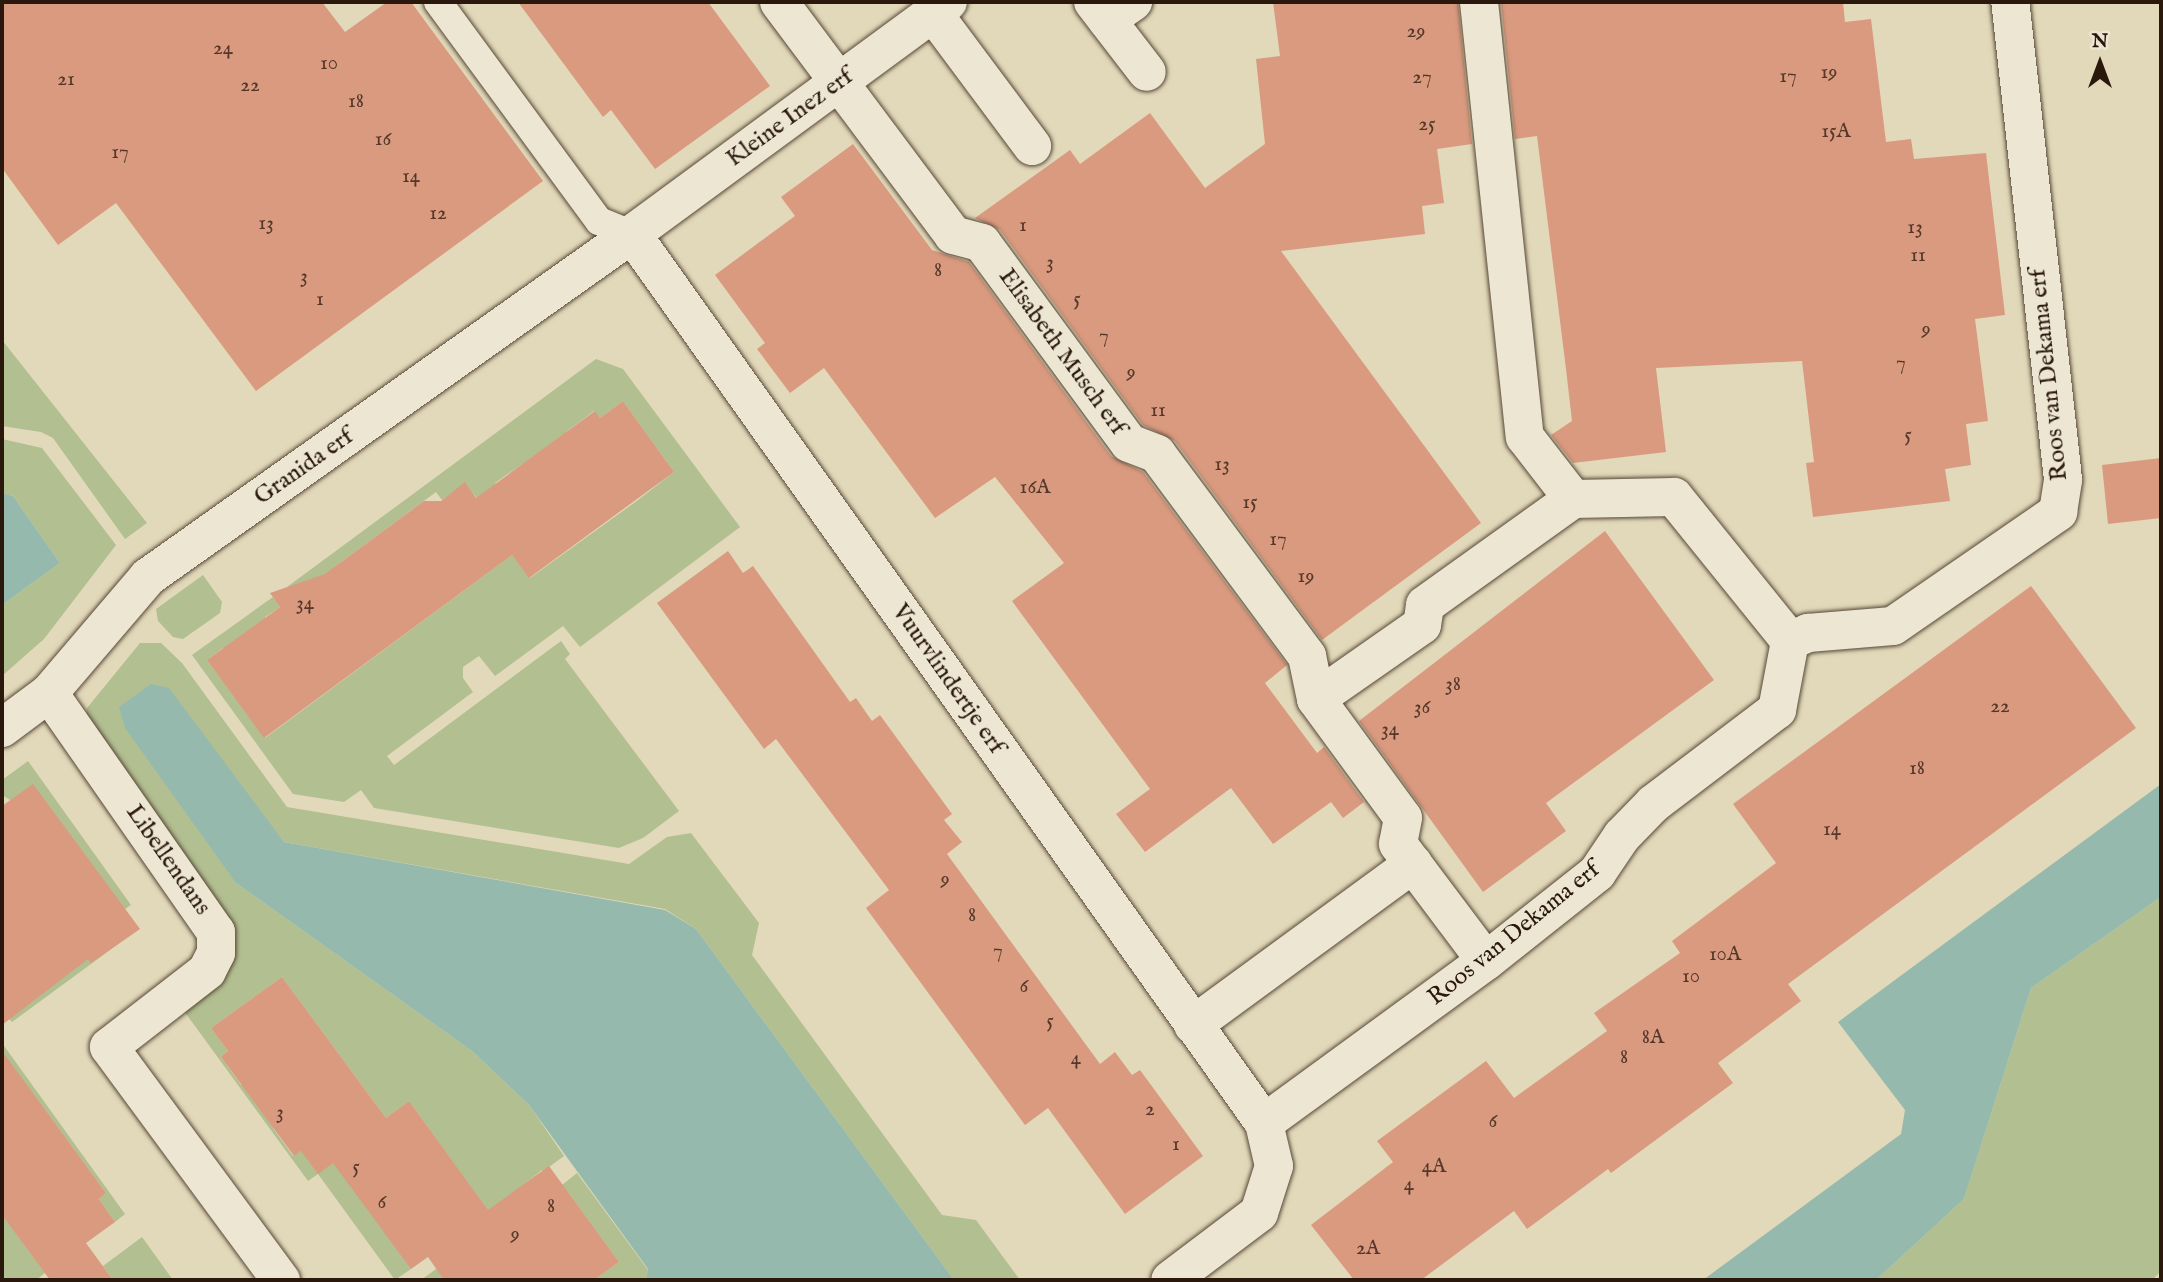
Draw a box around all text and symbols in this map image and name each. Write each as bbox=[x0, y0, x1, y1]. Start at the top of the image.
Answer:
house number: 29 bbox=[1406, 19, 1426, 45]
north arrow bbox=[2065, 28, 2135, 98]
text: N bbox=[2092, 30, 2108, 54]
house number: 24 bbox=[213, 36, 233, 62]
house number: 10 bbox=[320, 51, 338, 77]
house number: 19 bbox=[1821, 60, 1837, 86]
street label: Kleine Inez erf bbox=[721, 62, 859, 174]
house number: 17 bbox=[1779, 64, 1797, 90]
house number: 27 bbox=[1412, 65, 1432, 91]
house number: 21 bbox=[57, 67, 75, 93]
house number: 22 bbox=[240, 73, 260, 99]
house number: 18 bbox=[348, 89, 364, 115]
house number: 25 bbox=[1418, 112, 1436, 138]
house number: 15A bbox=[1821, 119, 1851, 145]
house number: 16 bbox=[375, 127, 391, 153]
house number: 17 bbox=[111, 140, 129, 166]
house number: 14 bbox=[402, 164, 420, 190]
house number: 12 bbox=[429, 201, 447, 227]
house number: 13 bbox=[258, 211, 274, 237]
house number: 1 bbox=[1019, 213, 1027, 239]
house number: 13 bbox=[1907, 215, 1923, 241]
house number: 11 bbox=[1910, 243, 1926, 269]
house number: 3 bbox=[1046, 250, 1054, 276]
house number: 8 bbox=[934, 258, 942, 284]
street label: Elisabeth Musch erf bbox=[992, 263, 1132, 441]
house number: 3 bbox=[300, 264, 308, 290]
street label: Roos van Dekama erf bbox=[2024, 268, 2074, 482]
house number: 1 bbox=[316, 287, 324, 313]
house number: 5 bbox=[1073, 287, 1081, 313]
house number: 9 bbox=[1921, 317, 1931, 343]
house number: 7 bbox=[1099, 324, 1109, 350]
house number: 7 bbox=[1896, 351, 1906, 377]
house number: 9 bbox=[1126, 360, 1136, 386]
house number: 11 bbox=[1150, 398, 1166, 424]
street label: Granida erf bbox=[249, 422, 359, 512]
house number: 5 bbox=[1904, 423, 1912, 449]
house number: 13 bbox=[1214, 452, 1230, 478]
house number: 16A bbox=[1020, 475, 1050, 501]
house number: 15 bbox=[1242, 490, 1258, 516]
house number: 17 bbox=[1269, 527, 1287, 553]
house number: 19 bbox=[1298, 564, 1314, 590]
house number: 34 bbox=[296, 591, 314, 617]
street label: Vuurvlindertje erf bbox=[886, 598, 1010, 760]
house number: 38 bbox=[1445, 672, 1461, 698]
house number: 22 bbox=[1990, 694, 2010, 720]
house number: 36 bbox=[1414, 695, 1430, 721]
house number: 34 bbox=[1381, 717, 1399, 743]
house number: 18 bbox=[1909, 756, 1925, 782]
street label: Libellendans bbox=[119, 799, 217, 921]
house number: 14 bbox=[1823, 817, 1841, 843]
street label: Roos van Dekama erf bbox=[1422, 856, 1606, 1012]
house number: 9 bbox=[940, 867, 950, 893]
house number: 8 bbox=[968, 903, 976, 929]
house number: 7 bbox=[993, 939, 1003, 965]
house number: 10A bbox=[1709, 942, 1741, 968]
house number: 10 bbox=[1682, 964, 1700, 990]
house number: 6 bbox=[1020, 974, 1028, 1000]
house number: 5 bbox=[1046, 1009, 1054, 1035]
house number: 8A bbox=[1642, 1025, 1664, 1051]
house number: 8 bbox=[1620, 1045, 1628, 1071]
house number: 4 bbox=[1071, 1046, 1081, 1072]
house number: 2 bbox=[1145, 1097, 1155, 1123]
house number: 3 bbox=[276, 1100, 284, 1126]
house number: 6 bbox=[1489, 1109, 1497, 1135]
house number: 1 bbox=[1172, 1132, 1180, 1158]
house number: 4A bbox=[1422, 1154, 1446, 1180]
house number: 5 bbox=[352, 1155, 360, 1181]
house number: 4 bbox=[1404, 1172, 1414, 1198]
house number: 6 bbox=[378, 1190, 386, 1216]
house number: 8 bbox=[547, 1194, 555, 1220]
house number: 9 bbox=[510, 1222, 520, 1248]
house number: 2A bbox=[1356, 1236, 1380, 1262]

